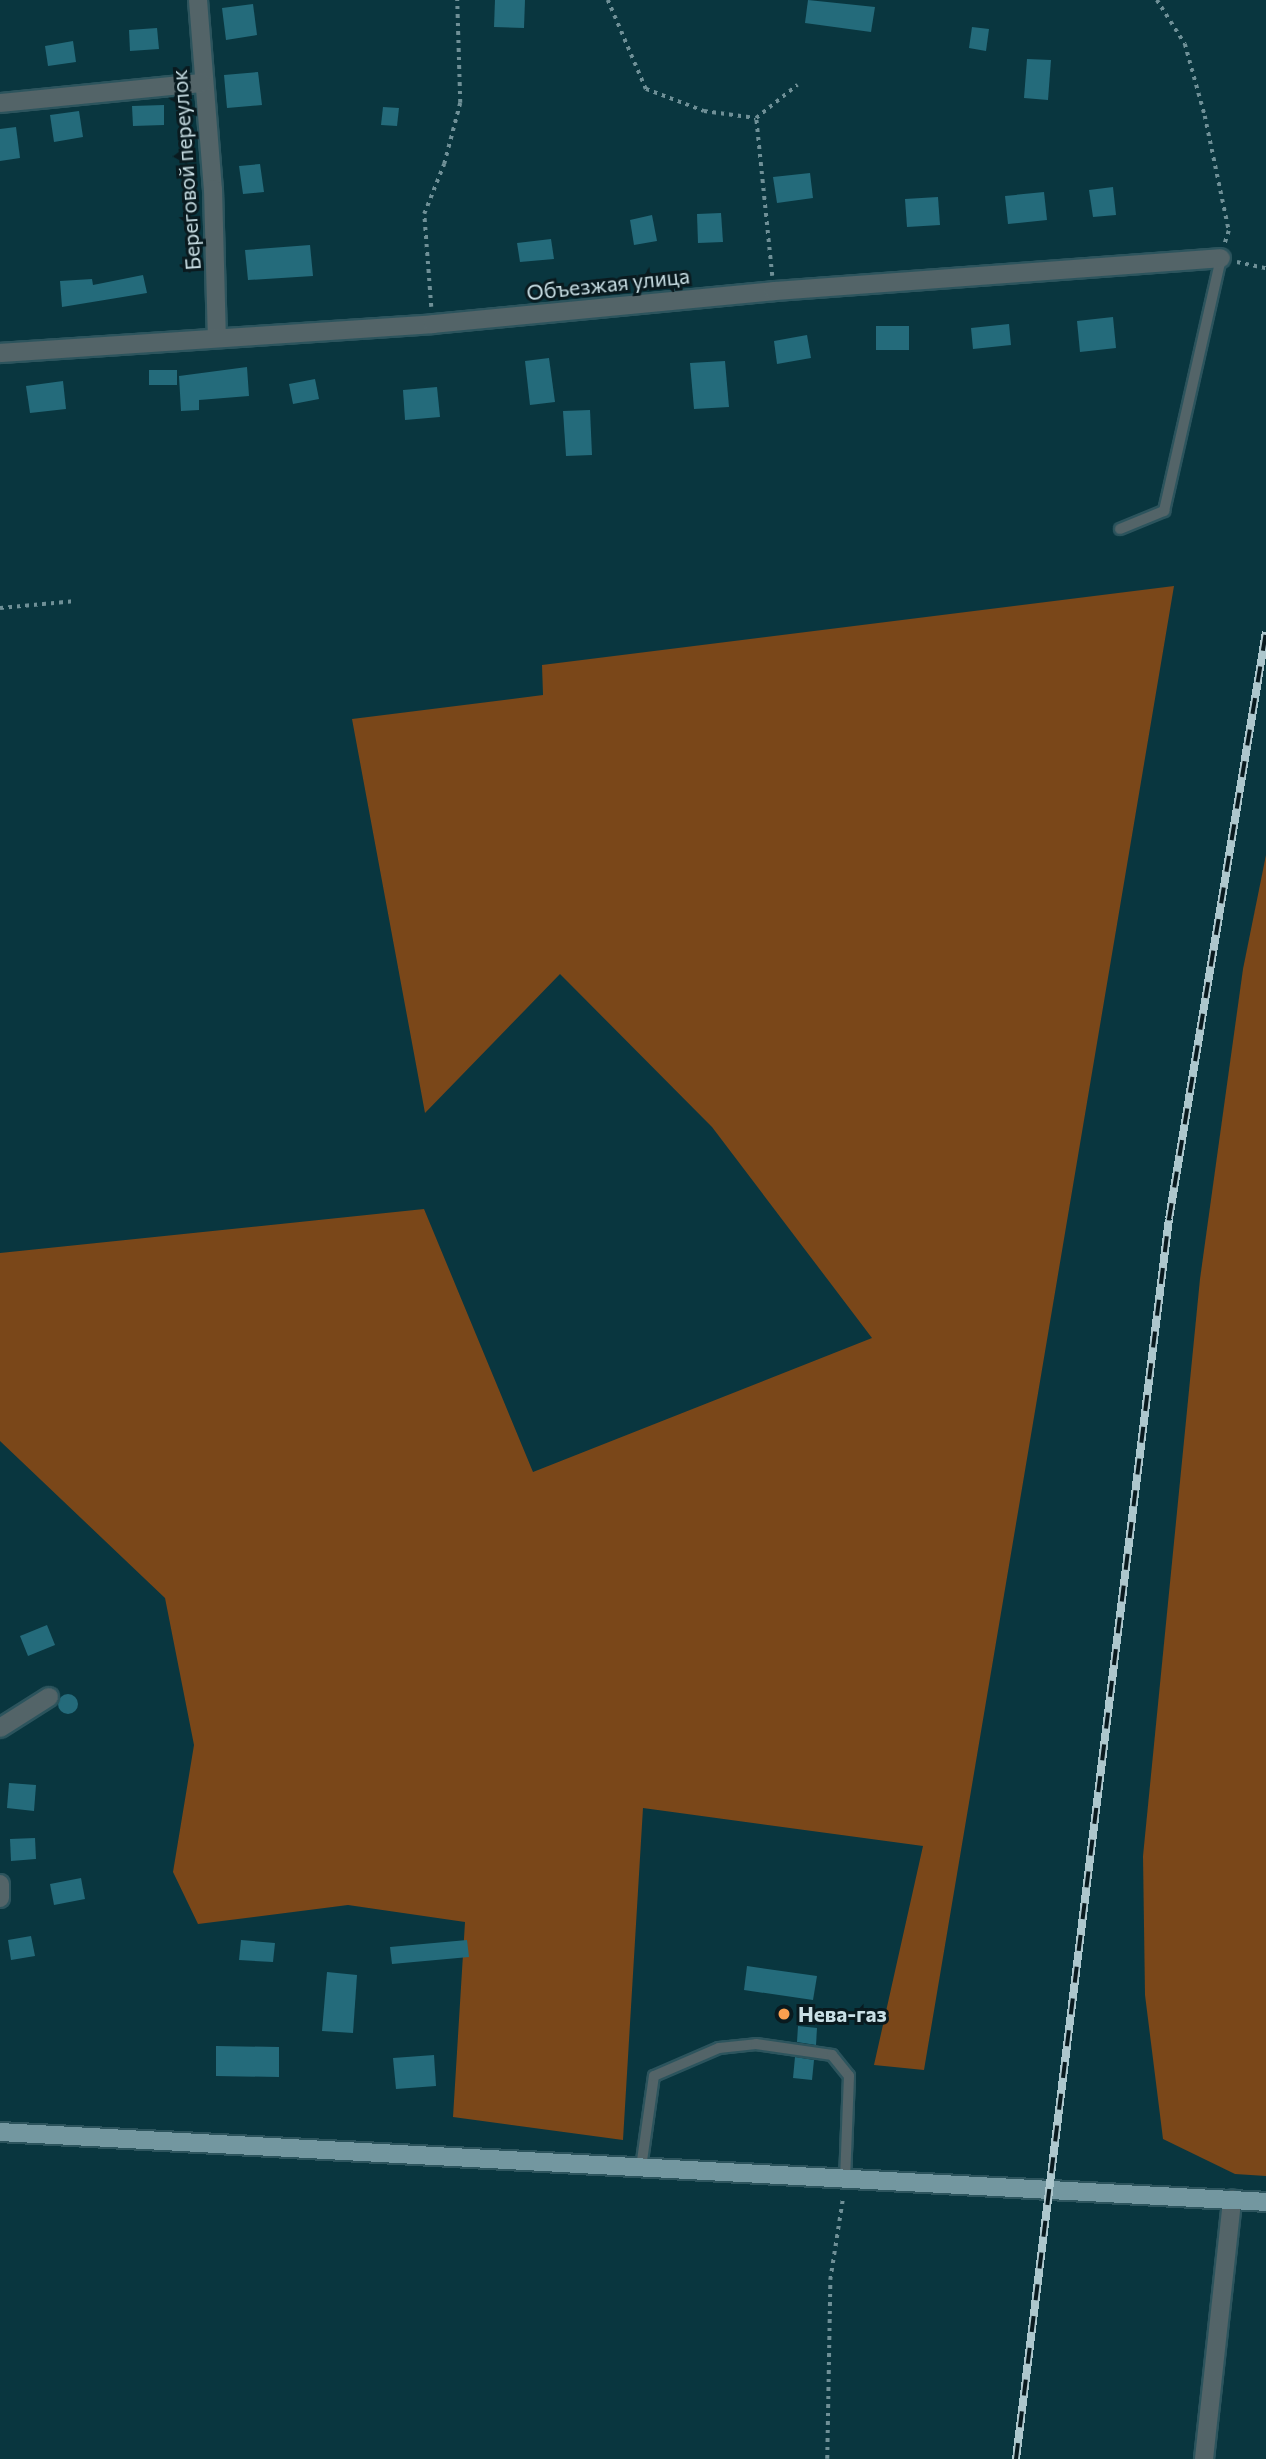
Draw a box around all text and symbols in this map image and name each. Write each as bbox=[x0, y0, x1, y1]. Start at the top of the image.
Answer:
street label: Береговой переулок bbox=[166, 69, 206, 271]
street label: Объезжая улица bbox=[525, 263, 691, 305]
place label: Нева-газ bbox=[798, 2001, 887, 2027]
marker: Нева-газ bbox=[776, 2006, 792, 2022]

